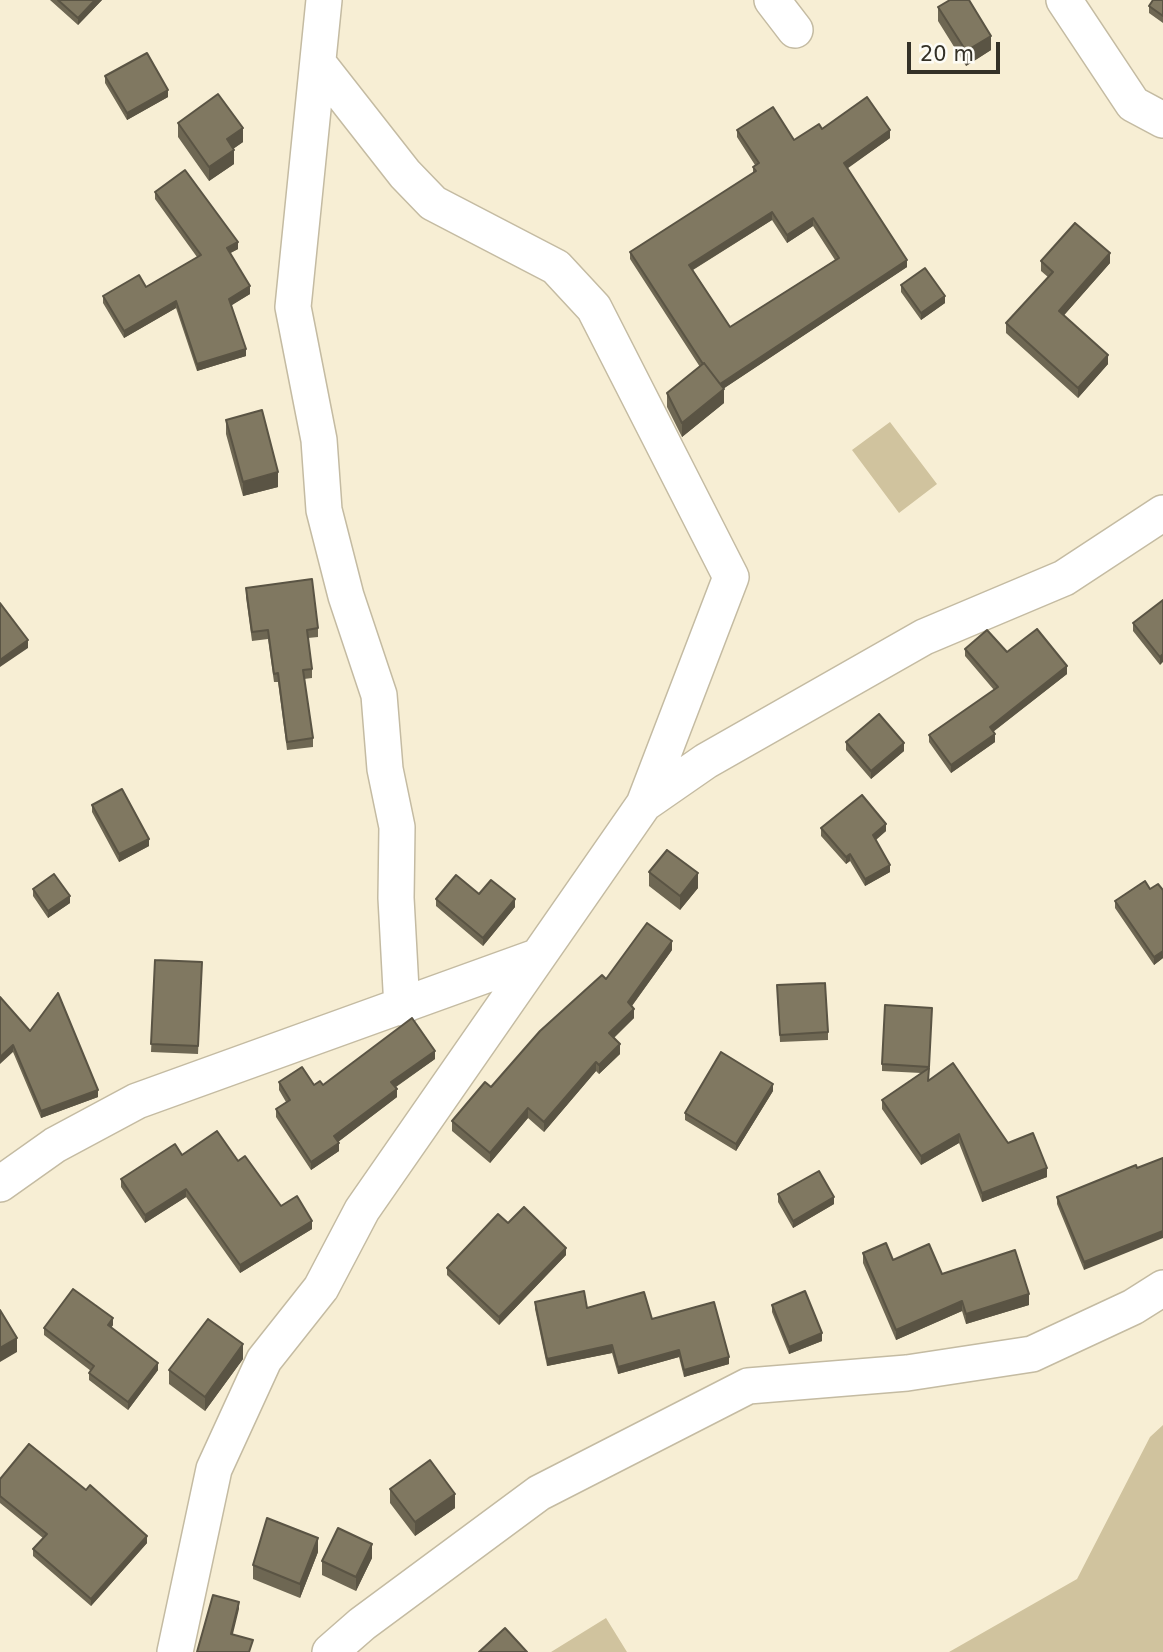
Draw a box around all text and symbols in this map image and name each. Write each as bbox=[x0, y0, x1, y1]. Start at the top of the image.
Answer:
scale bar bbox=[911, 28, 1004, 72]
text: 20 m bbox=[920, 42, 974, 66]

